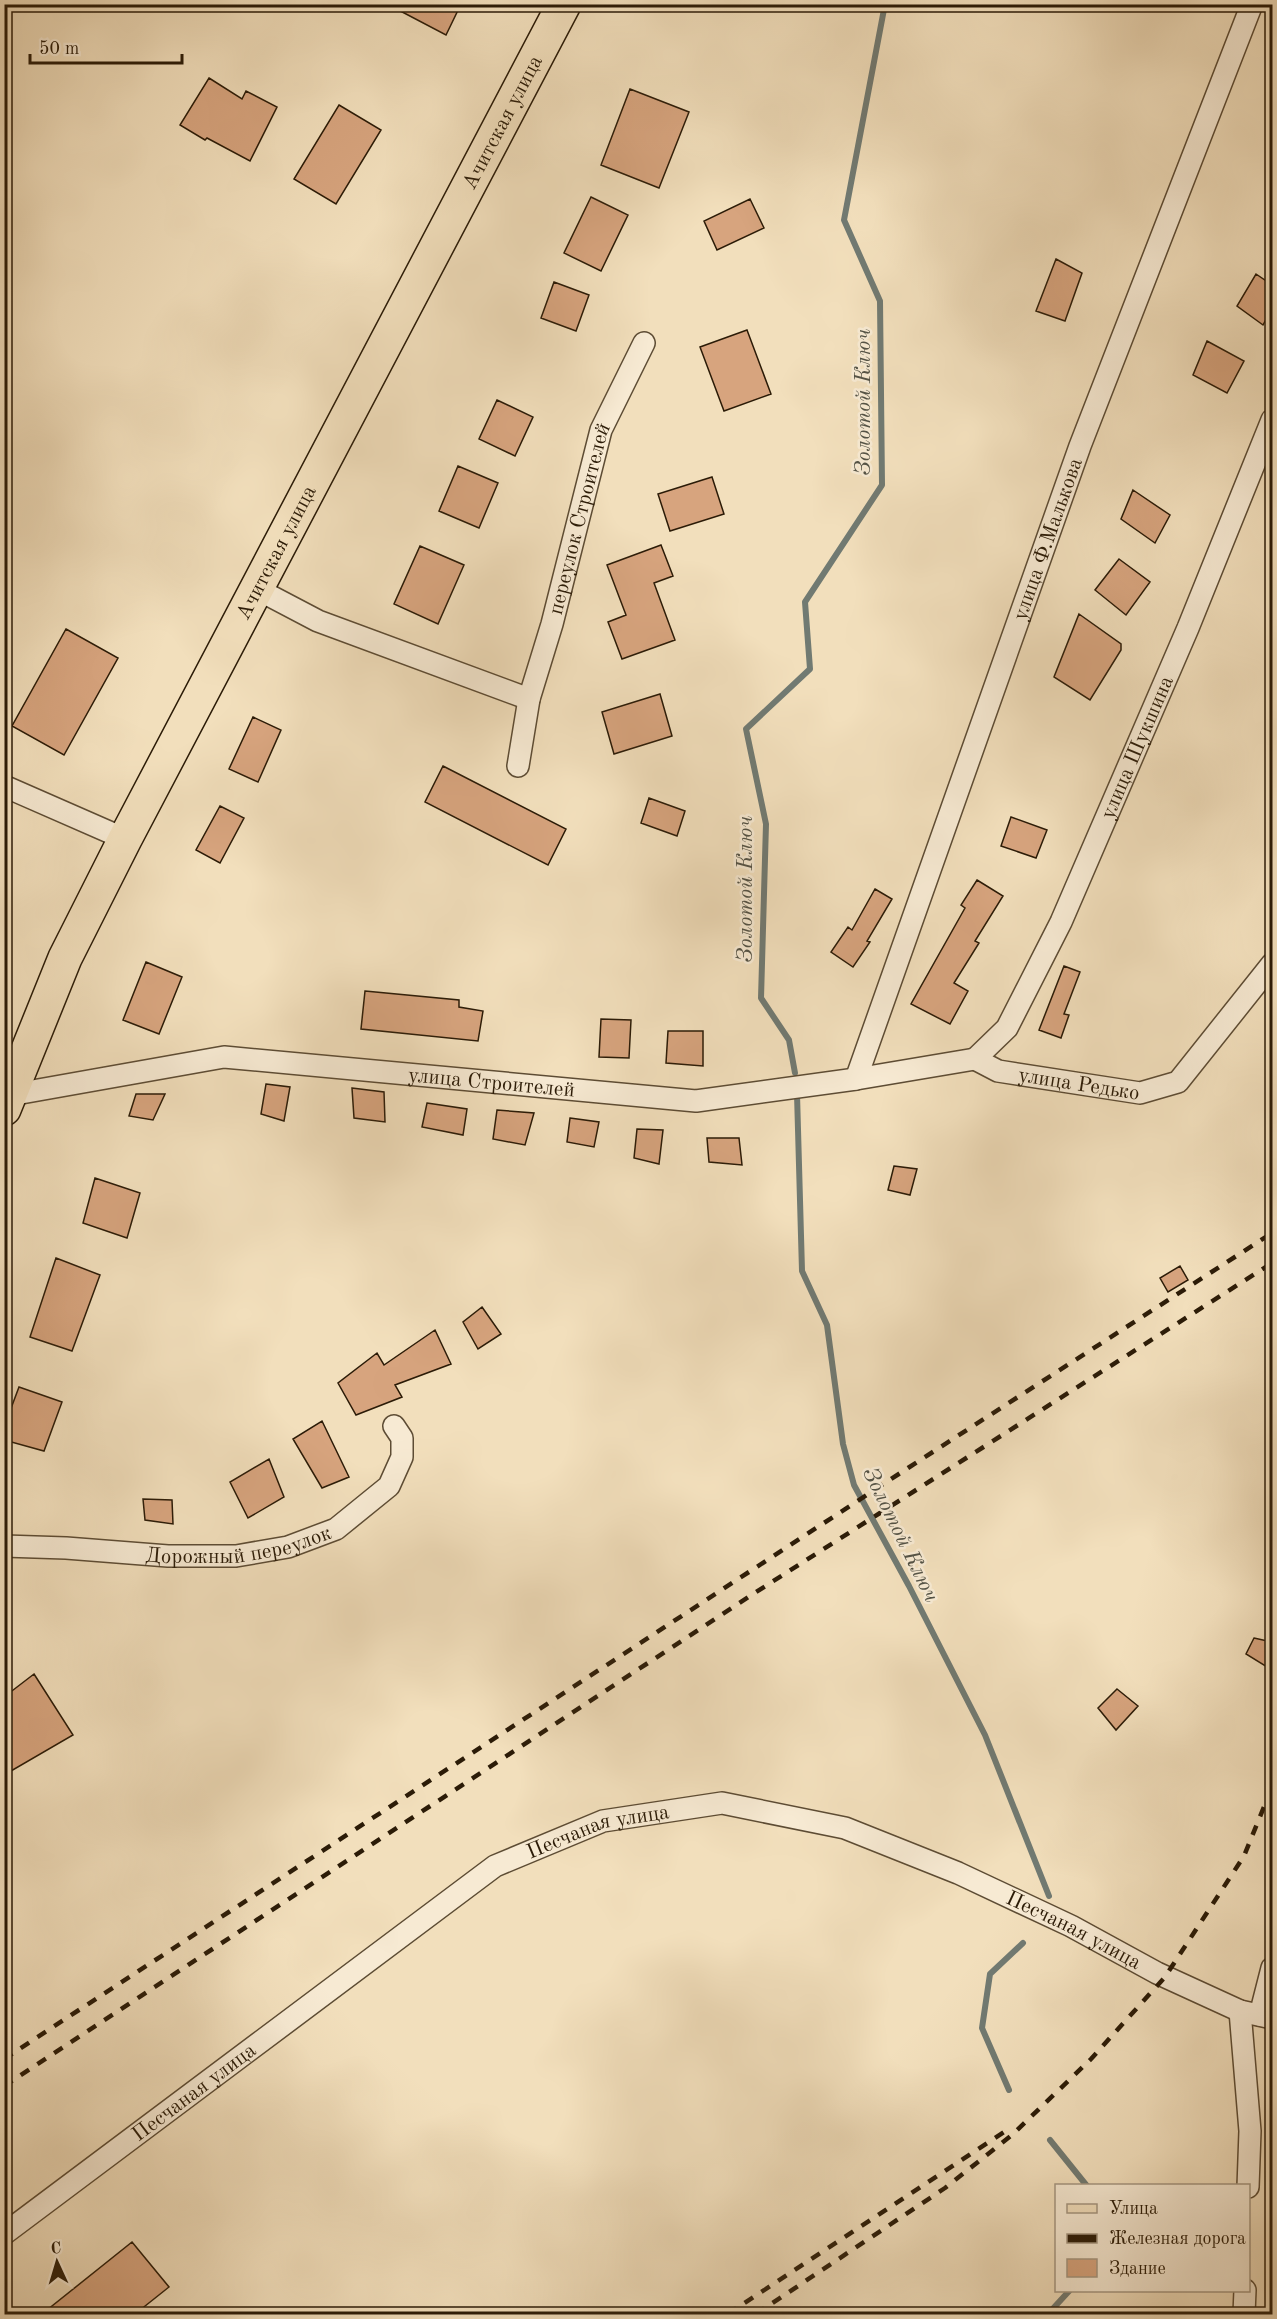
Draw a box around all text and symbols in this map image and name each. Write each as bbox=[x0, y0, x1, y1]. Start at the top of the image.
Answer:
scale bar bbox=[30, 27, 182, 65]
text: 50 m bbox=[39, 40, 79, 58]
street label: Ачитская улица bbox=[459, 52, 547, 193]
water label: Золотой Ключ bbox=[853, 329, 875, 475]
street label: переулок Строителей bbox=[546, 420, 615, 617]
street label: улица Ф.Малькова bbox=[1010, 455, 1087, 623]
street label: Ачитская улица bbox=[233, 482, 321, 624]
street label: улица Шукшина bbox=[1098, 673, 1178, 822]
water label: Золотой Ключ bbox=[735, 816, 757, 962]
street label: улица Строителей bbox=[407, 1065, 576, 1102]
street label: улица Редько bbox=[1017, 1065, 1141, 1105]
water label: Золотой Ключ bbox=[858, 1464, 942, 1606]
street label: Дорожный переулок bbox=[145, 1523, 335, 1568]
street label: Песчаная улица bbox=[524, 1802, 671, 1864]
street label: Песчаная улица bbox=[1002, 1888, 1144, 1974]
street label: Песчаная улица bbox=[129, 2040, 260, 2146]
legend bbox=[1055, 2184, 1250, 2292]
text: Улица bbox=[1109, 2200, 1158, 2218]
text: Железная дорога bbox=[1109, 2230, 1246, 2248]
north arrow bbox=[27, 2232, 87, 2292]
text: С bbox=[50, 2241, 62, 2257]
text: Здание bbox=[1109, 2260, 1166, 2278]

